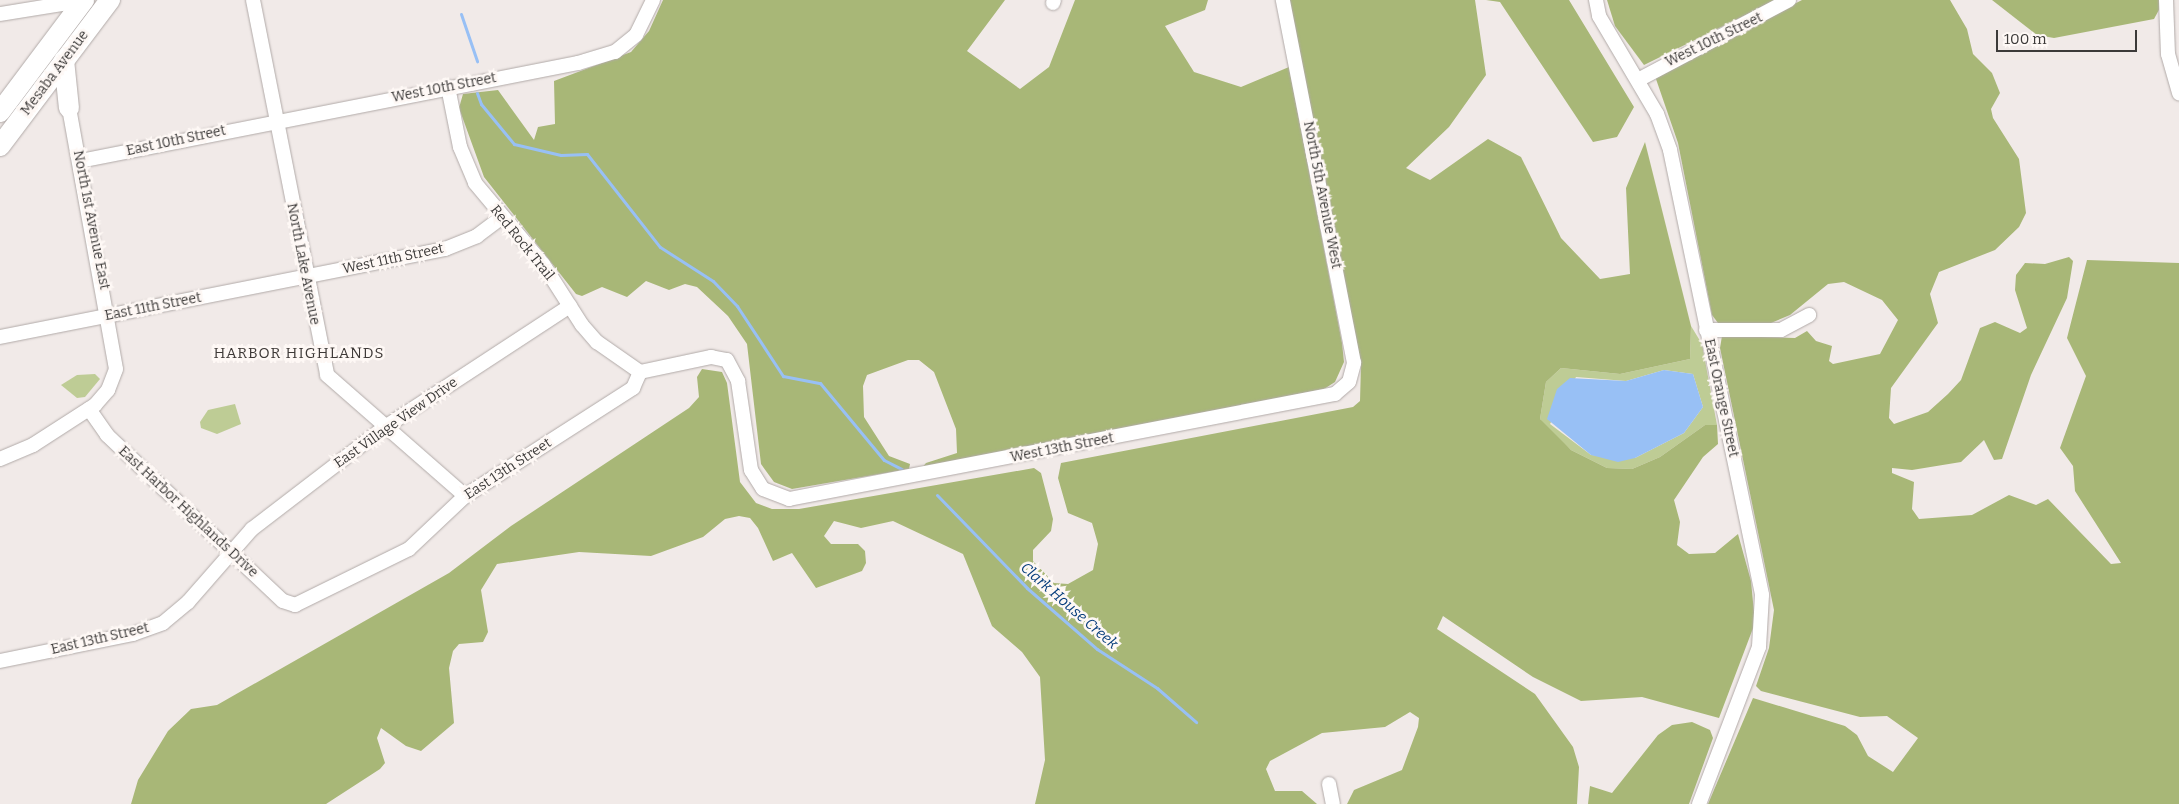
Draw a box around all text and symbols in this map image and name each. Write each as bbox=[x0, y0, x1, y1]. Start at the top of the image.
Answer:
street label: West 10th Street bbox=[1663, 9, 1765, 71]
scale bar bbox=[1999, 20, 2140, 52]
street label: Mesaba Avenue bbox=[18, 27, 92, 119]
text: 100 m bbox=[2004, 30, 2047, 48]
street label: West 10th Street bbox=[390, 70, 498, 106]
street label: North 5th Avenue West bbox=[1299, 120, 1345, 270]
street label: East 10th Street bbox=[125, 122, 227, 160]
street label: North 1st Avenue East bbox=[69, 149, 113, 291]
street label: North Lake Avenue bbox=[283, 202, 323, 326]
street label: Red Rock Trail bbox=[487, 202, 557, 284]
street label: West 11th Street bbox=[341, 240, 445, 278]
street label: East 11th Street bbox=[103, 289, 203, 325]
street label: East Orange Street bbox=[1700, 337, 1742, 459]
district label: HARBOR HIGHLANDS bbox=[212, 345, 386, 363]
street label: East Village View Drive bbox=[331, 374, 461, 472]
street label: West 13th Street bbox=[1009, 430, 1115, 466]
street label: East 13th Street bbox=[461, 435, 555, 503]
street label: East Harbor Highlands Drive bbox=[115, 443, 261, 581]
water label: Clark House Creek bbox=[1017, 559, 1121, 653]
street label: East 13th Street bbox=[49, 620, 151, 658]

